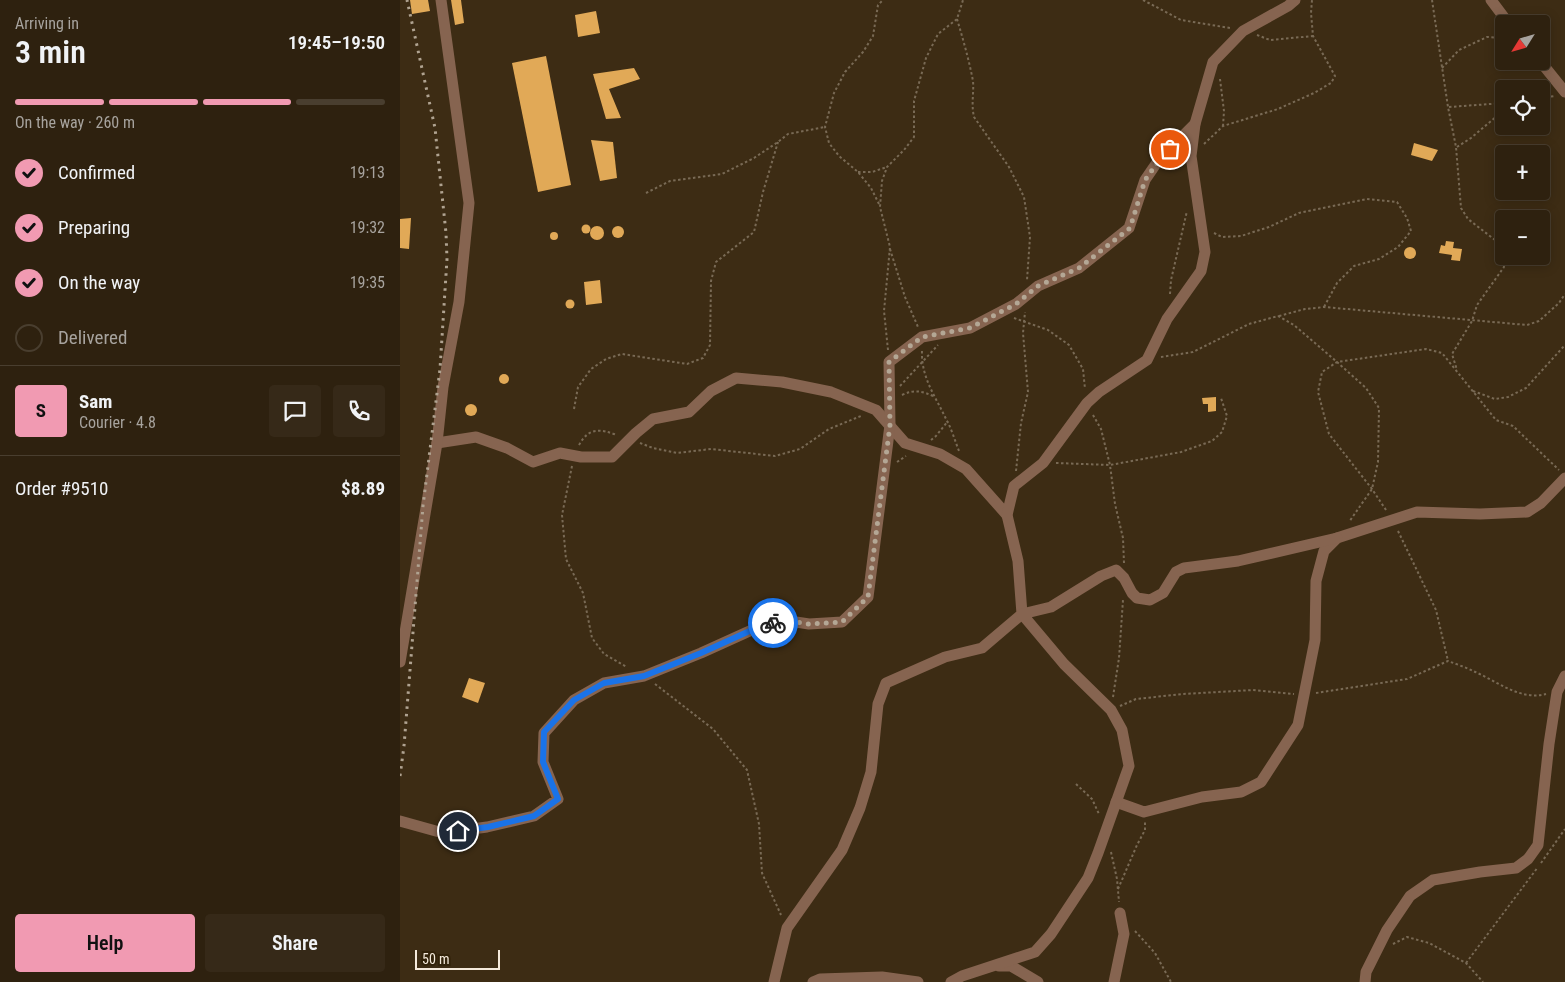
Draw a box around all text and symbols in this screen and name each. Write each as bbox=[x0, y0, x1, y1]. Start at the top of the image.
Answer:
text: Arriving in bbox=[15, 14, 79, 33]
north arrow bbox=[1495, 15, 1550, 70]
map controls bbox=[1495, 15, 1550, 265]
text: 19:45–19:50 bbox=[288, 31, 385, 54]
text: 3 min bbox=[15, 33, 86, 71]
button: locate bbox=[1495, 80, 1550, 135]
text: On the way · 260 m bbox=[15, 113, 135, 132]
pin bbox=[1149, 128, 1191, 170]
icon: bag bbox=[1156, 135, 1184, 163]
button: + bbox=[1495, 145, 1550, 200]
icon: check bbox=[15, 159, 43, 187]
text: Confirmed bbox=[58, 161, 135, 184]
text: 19:13 bbox=[350, 163, 385, 182]
button: − bbox=[1495, 210, 1550, 265]
icon: check bbox=[15, 214, 43, 242]
text: Preparing bbox=[58, 216, 130, 239]
text: 19:32 bbox=[350, 218, 385, 237]
icon: check bbox=[15, 269, 43, 297]
text: On the way bbox=[58, 271, 140, 294]
text: 19:35 bbox=[350, 273, 385, 292]
text: Delivered bbox=[58, 326, 127, 349]
button: chat bbox=[269, 385, 321, 437]
button: phone bbox=[333, 385, 385, 437]
text: Sam bbox=[79, 390, 112, 413]
text: S bbox=[36, 399, 46, 422]
text: Courier · 4.8 bbox=[79, 413, 156, 432]
text: Order #9510 bbox=[15, 477, 108, 500]
text: $8.89 bbox=[341, 477, 385, 500]
courier bbox=[748, 598, 798, 648]
icon: bike bbox=[759, 609, 787, 637]
pin bbox=[437, 810, 479, 852]
icon: home bbox=[444, 817, 472, 845]
button: Help bbox=[15, 914, 195, 972]
button: Share bbox=[205, 914, 385, 972]
scale bar bbox=[415, 947, 500, 970]
text: 50 m bbox=[422, 951, 450, 967]

